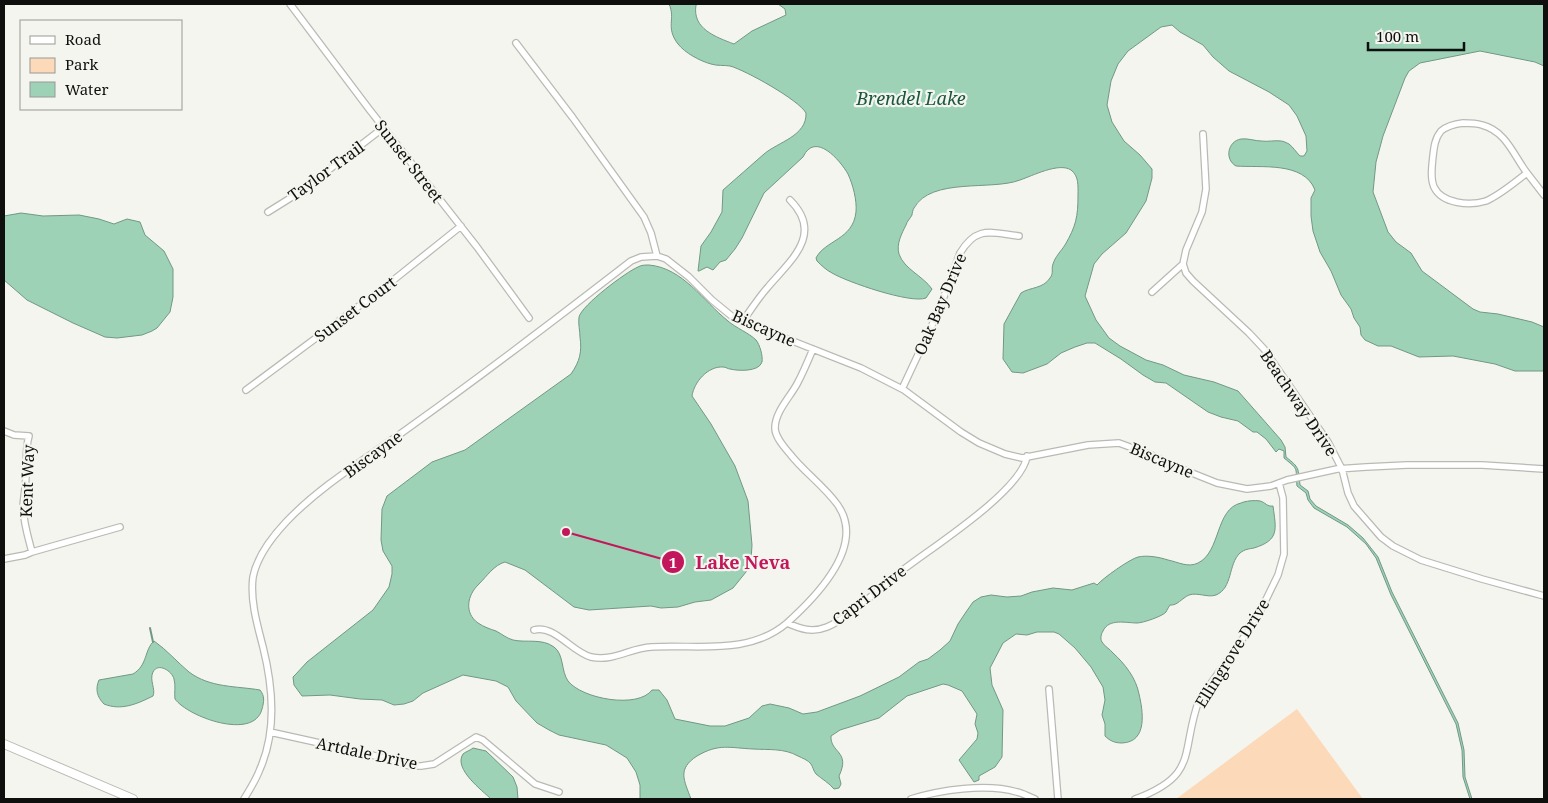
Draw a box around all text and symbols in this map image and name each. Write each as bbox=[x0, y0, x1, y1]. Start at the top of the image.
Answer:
legend bbox=[20, 20, 182, 110]
scale bar bbox=[1368, 20, 1464, 52]
text: 100 m bbox=[1376, 26, 1419, 46]
text: Road bbox=[65, 29, 101, 49]
text: Park bbox=[65, 54, 99, 74]
text: Water bbox=[65, 79, 108, 99]
water label: Brendel Lake bbox=[855, 86, 966, 110]
street label: Sunset Street bbox=[370, 115, 448, 207]
street label: Taylor Trail bbox=[284, 136, 369, 206]
street label: Oak Bay Drive bbox=[909, 250, 971, 358]
street label: Sunset Court bbox=[310, 271, 401, 347]
street label: Biscayne bbox=[729, 304, 799, 352]
street label: Beachway Drive bbox=[1255, 346, 1343, 460]
street label: Biscayne bbox=[339, 425, 407, 483]
street label: Biscayne bbox=[1127, 437, 1197, 483]
street label: Kent Way bbox=[15, 443, 39, 518]
callout: Lake Neva bbox=[660, 546, 800, 579]
text: Lake Neva bbox=[696, 550, 791, 574]
text: 1 bbox=[669, 552, 677, 572]
street label: Capri Drive bbox=[827, 560, 911, 630]
street label: Ellingrove Drive bbox=[1190, 594, 1274, 712]
street label: Artdale Drive bbox=[314, 732, 420, 774]

